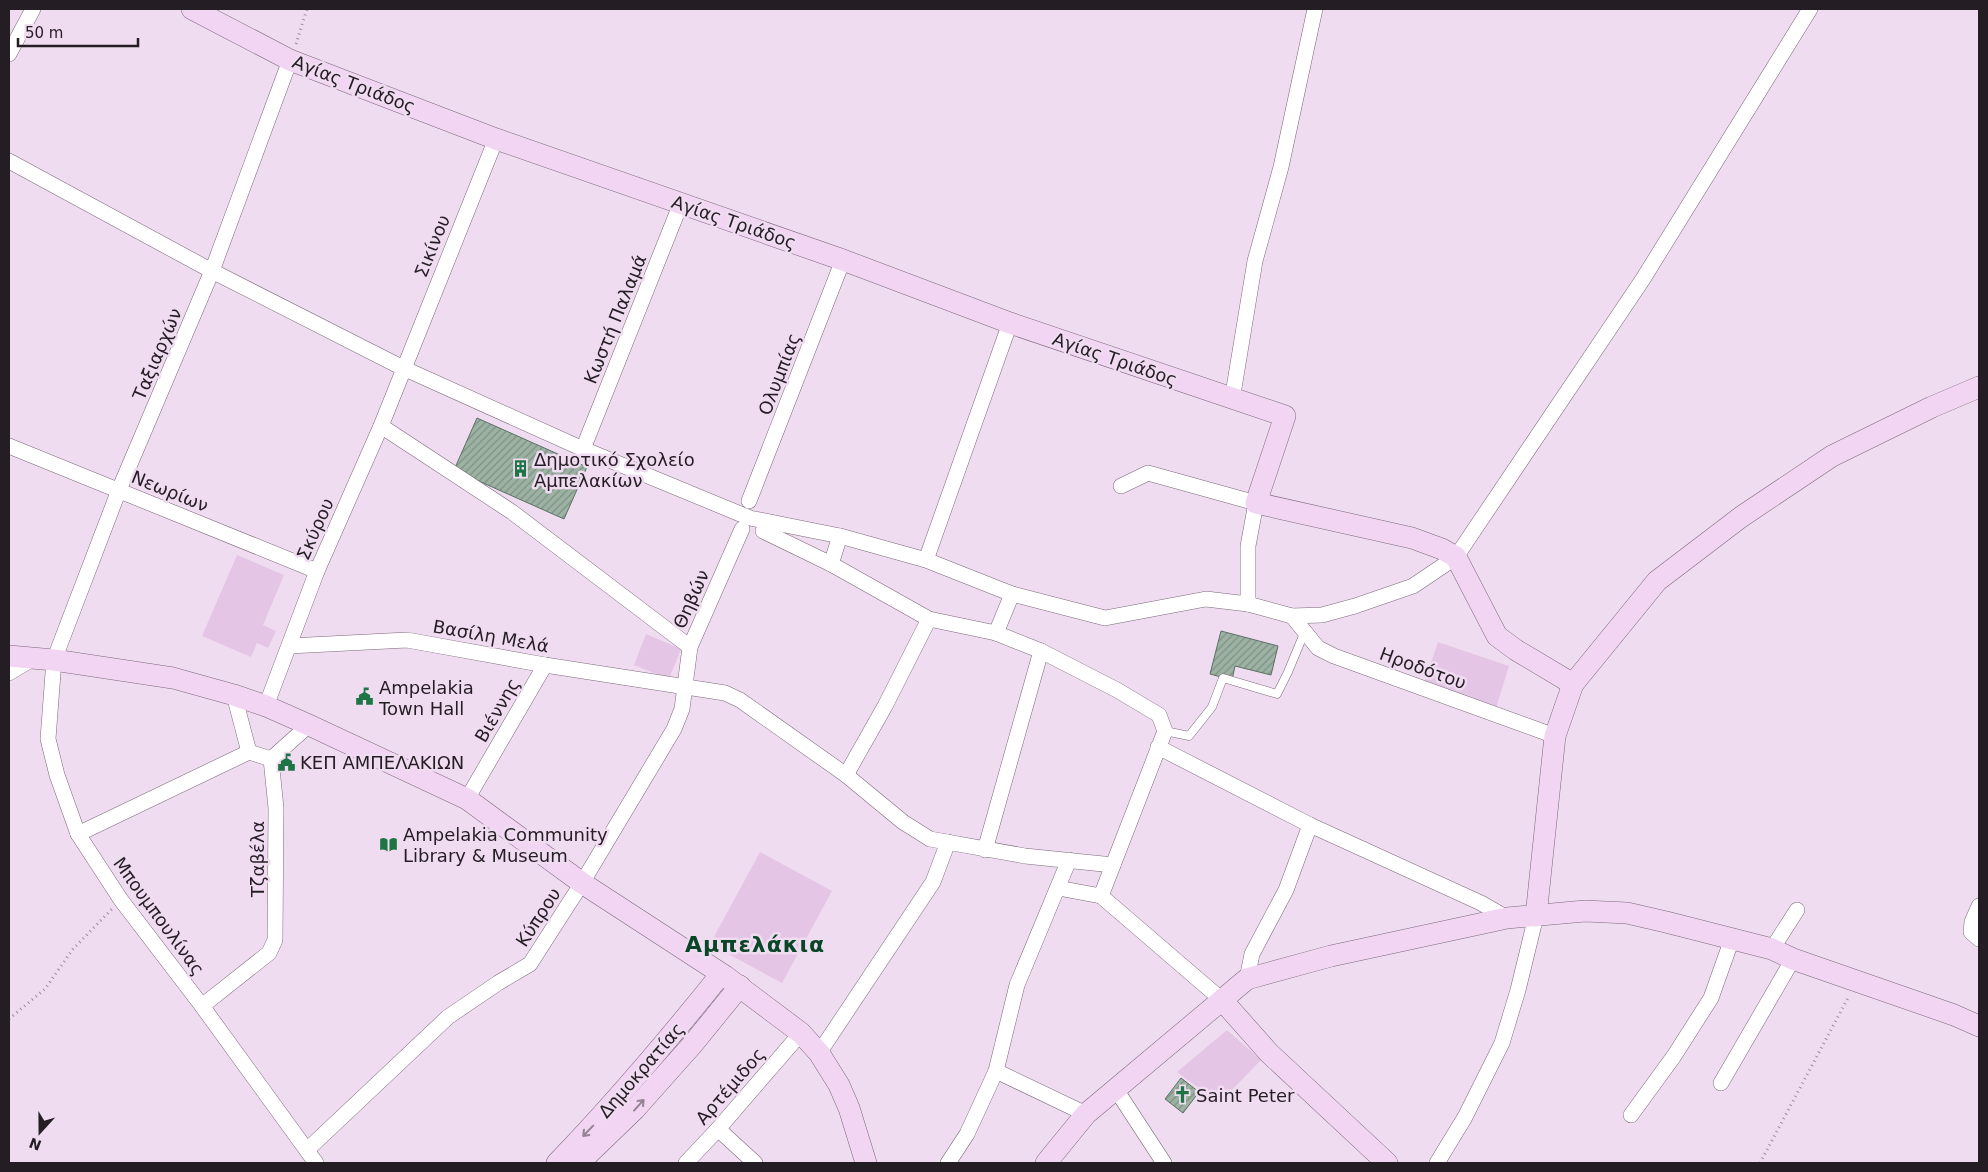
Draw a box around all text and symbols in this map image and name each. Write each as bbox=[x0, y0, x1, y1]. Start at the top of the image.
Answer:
scale bar bbox=[18, 15, 138, 47]
text: 50 m bbox=[25, 24, 63, 42]
street label: Αγίας Τριάδος bbox=[289, 51, 419, 117]
street label: Αγίας Τριάδος bbox=[669, 191, 799, 253]
street label: Σικίνου bbox=[410, 212, 454, 280]
street label: Κωστή Παλαμά bbox=[580, 251, 650, 387]
street label: Ταξιαρχών bbox=[128, 305, 186, 404]
street label: Αγίας Τριάδος bbox=[1050, 328, 1180, 390]
street label: Ολυμπίας bbox=[754, 330, 804, 418]
place label: Δημοτικό Σχολείο Αμπελακίων bbox=[534, 449, 695, 491]
building icon: Δημοτικό Σχολείο Αμπελακίων bbox=[510, 459, 530, 479]
street label: Νεωρίων bbox=[129, 466, 211, 516]
street label: Σκύρου bbox=[292, 495, 338, 563]
street label: Θηβών bbox=[669, 566, 713, 632]
street label: Βασίλη Μελά bbox=[431, 615, 551, 657]
street label: Ηροδότου bbox=[1377, 643, 1469, 693]
street label: Βιέννης bbox=[470, 674, 524, 746]
place label: Ampelakia Town Hall bbox=[378, 677, 474, 719]
public building icon: Ampelakia Town Hall bbox=[355, 687, 375, 707]
public building icon: ΚΕΠ ΑΜΠΕΛΑΚΙΩΝ bbox=[276, 752, 296, 772]
place label: ΚΕΠ ΑΜΠΕΛΑΚΙΩΝ bbox=[300, 752, 464, 773]
street label: Τζαβέλα bbox=[247, 821, 268, 898]
place label: Ampelakia Community Library & Museum bbox=[403, 824, 608, 866]
library icon: Ampelakia Community Library & Museum bbox=[379, 834, 399, 854]
street label: Μπουμπουλίνας bbox=[109, 853, 209, 979]
street label: Κύπρου bbox=[511, 884, 565, 950]
district label: Αμπελάκια bbox=[685, 932, 825, 957]
street label: Δημοκρατίας bbox=[594, 1018, 688, 1122]
street label: Αρτέμιδος bbox=[691, 1043, 769, 1129]
church icon: Saint Peter bbox=[1172, 1085, 1192, 1105]
place label: Saint Peter bbox=[1196, 1085, 1295, 1106]
one-way arrow bbox=[633, 1098, 645, 1111]
north arrow bbox=[15, 1107, 65, 1157]
one-way arrow bbox=[582, 1125, 594, 1137]
text: N bbox=[27, 1135, 44, 1154]

